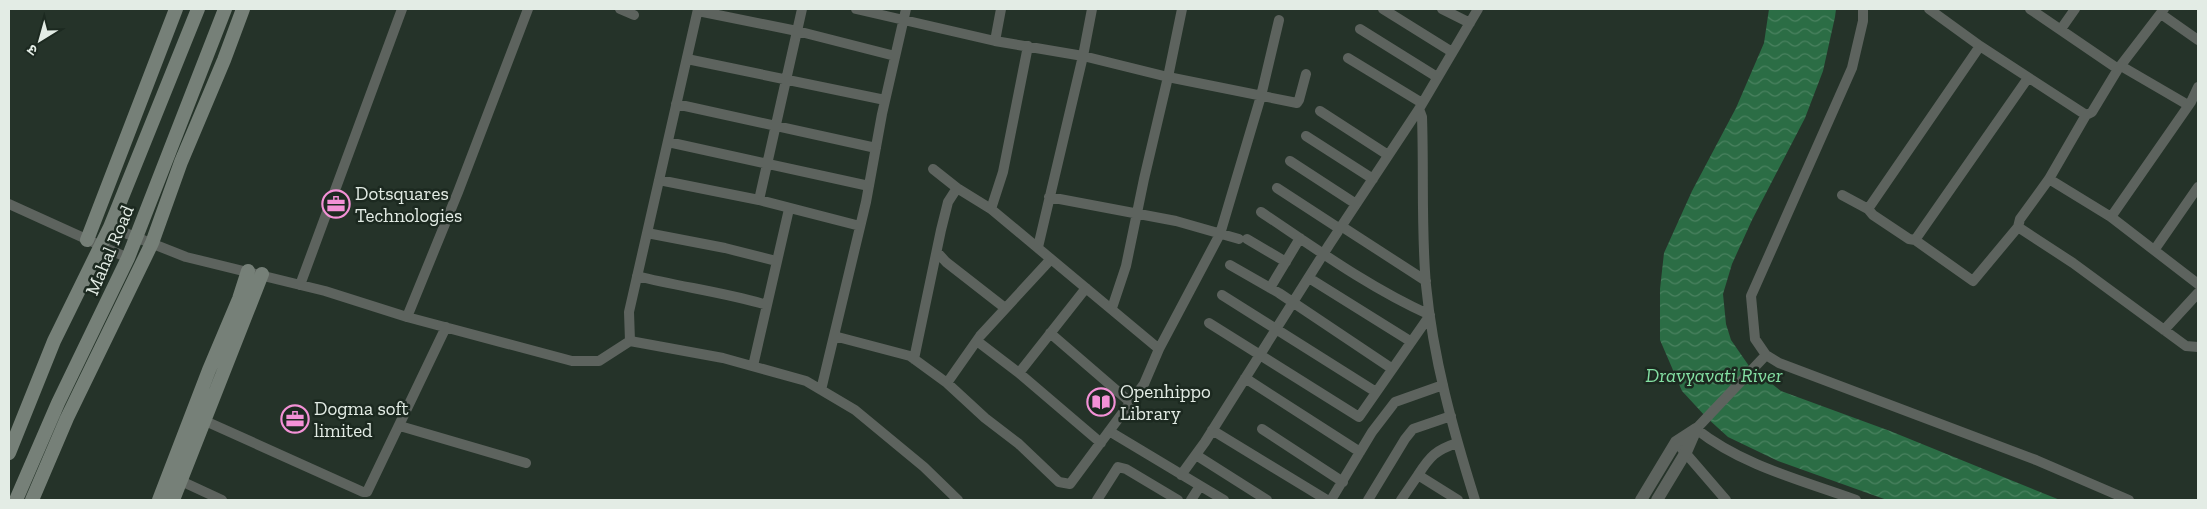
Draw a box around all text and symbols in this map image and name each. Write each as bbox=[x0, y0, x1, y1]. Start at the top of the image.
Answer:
north arrow bbox=[15, 15, 65, 65]
text: उ bbox=[23, 40, 41, 59]
place label: Dotsquares Technologies bbox=[355, 182, 462, 227]
office icon: Dotsquares Technologies bbox=[321, 189, 351, 219]
street label: Mahal Road bbox=[80, 201, 139, 299]
water label: Dravyavati River bbox=[1645, 363, 1783, 387]
place label: Openhippo Library bbox=[1120, 380, 1211, 425]
library icon: Openhippo Library bbox=[1086, 387, 1116, 417]
place label: Dogma soft limited bbox=[314, 397, 409, 442]
office icon: Dogma soft limited bbox=[280, 404, 310, 434]

